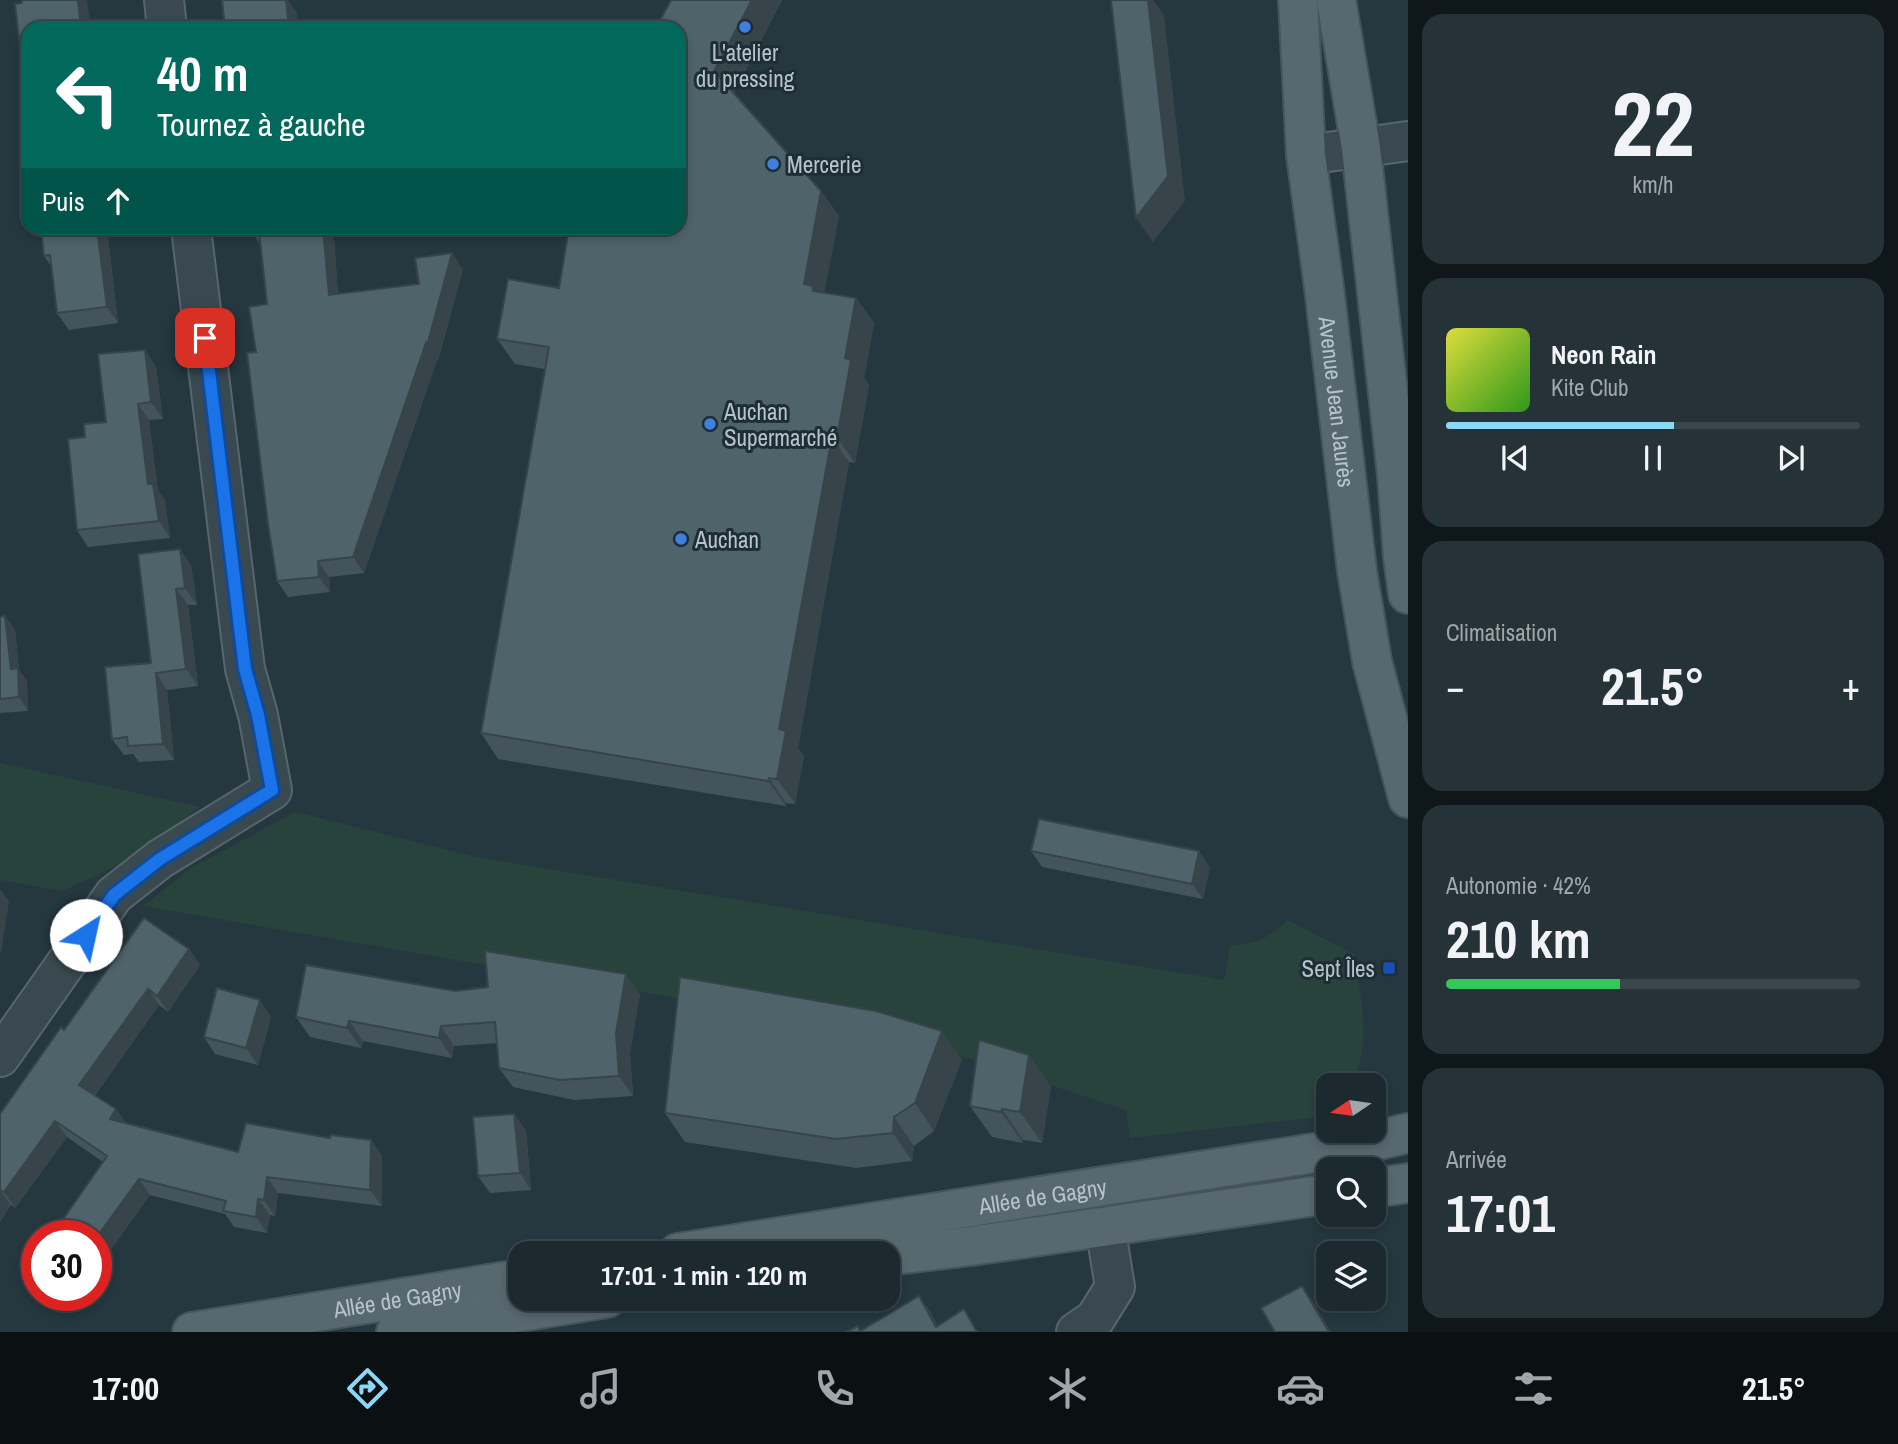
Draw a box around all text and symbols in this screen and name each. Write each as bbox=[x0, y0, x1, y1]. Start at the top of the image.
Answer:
marker: L'atelier du pressing bbox=[737, 19, 753, 35]
place label: L'atelier du pressing bbox=[696, 37, 795, 94]
text: 40 m bbox=[157, 40, 249, 106]
icon: left bbox=[42, 49, 133, 140]
text: 22 bbox=[1612, 62, 1695, 184]
text: Tournez à gauche bbox=[157, 103, 366, 146]
place label: Mercerie bbox=[787, 149, 861, 180]
marker: Mercerie bbox=[765, 156, 781, 172]
text: km/h bbox=[1633, 169, 1673, 200]
icon: ahead bbox=[99, 182, 137, 220]
text: Puis bbox=[42, 184, 85, 219]
pin bbox=[175, 308, 235, 368]
street label: Avenue Jean Jaurès bbox=[1312, 314, 1363, 489]
icon: arrive bbox=[186, 319, 224, 357]
text: Neon Rain bbox=[1551, 337, 1656, 372]
text: Kite Club bbox=[1551, 372, 1629, 403]
place label: Auchan Supermarché bbox=[723, 396, 837, 453]
marker: Auchan Supermarché bbox=[702, 416, 718, 432]
icon: previous bbox=[1496, 439, 1534, 477]
icon: pause bbox=[1634, 439, 1672, 477]
icon: next bbox=[1772, 439, 1810, 477]
place label: Auchan bbox=[694, 524, 759, 555]
marker: Auchan bbox=[673, 531, 689, 547]
text: Climatisation bbox=[1446, 617, 1557, 648]
text: 21.5° bbox=[1601, 651, 1705, 721]
text: − bbox=[1446, 661, 1464, 712]
text: + bbox=[1842, 661, 1860, 712]
text: Autonomie · 42% bbox=[1446, 870, 1591, 901]
position arrow bbox=[49, 898, 123, 972]
text: 210 km bbox=[1446, 904, 1591, 974]
place label: Sept Îles bbox=[1302, 953, 1375, 984]
marker: Sept Îles bbox=[1381, 960, 1397, 976]
north arrow bbox=[1316, 1073, 1386, 1143]
map controls bbox=[1316, 1073, 1386, 1311]
text: Arrivée bbox=[1446, 1144, 1507, 1175]
button: search bbox=[1316, 1157, 1386, 1227]
street label: Allée de Gagny bbox=[975, 1170, 1109, 1221]
text: 17:01 bbox=[1446, 1178, 1555, 1248]
speed limit sign: 30 bbox=[21, 1220, 112, 1311]
button: layers bbox=[1316, 1241, 1386, 1311]
text: 17:01 · 1 min · 120 m bbox=[601, 1258, 807, 1293]
street label: Allée de Gagny bbox=[330, 1273, 464, 1325]
icon: directions bbox=[343, 1364, 392, 1413]
icon: music bbox=[576, 1364, 625, 1413]
icon: phone bbox=[810, 1364, 859, 1413]
icon: climate bbox=[1043, 1364, 1092, 1413]
icon: car bbox=[1276, 1364, 1325, 1413]
icon: filters bbox=[1509, 1364, 1558, 1413]
text: 17:00 bbox=[92, 1367, 159, 1410]
text: 21.5° bbox=[1742, 1367, 1806, 1410]

